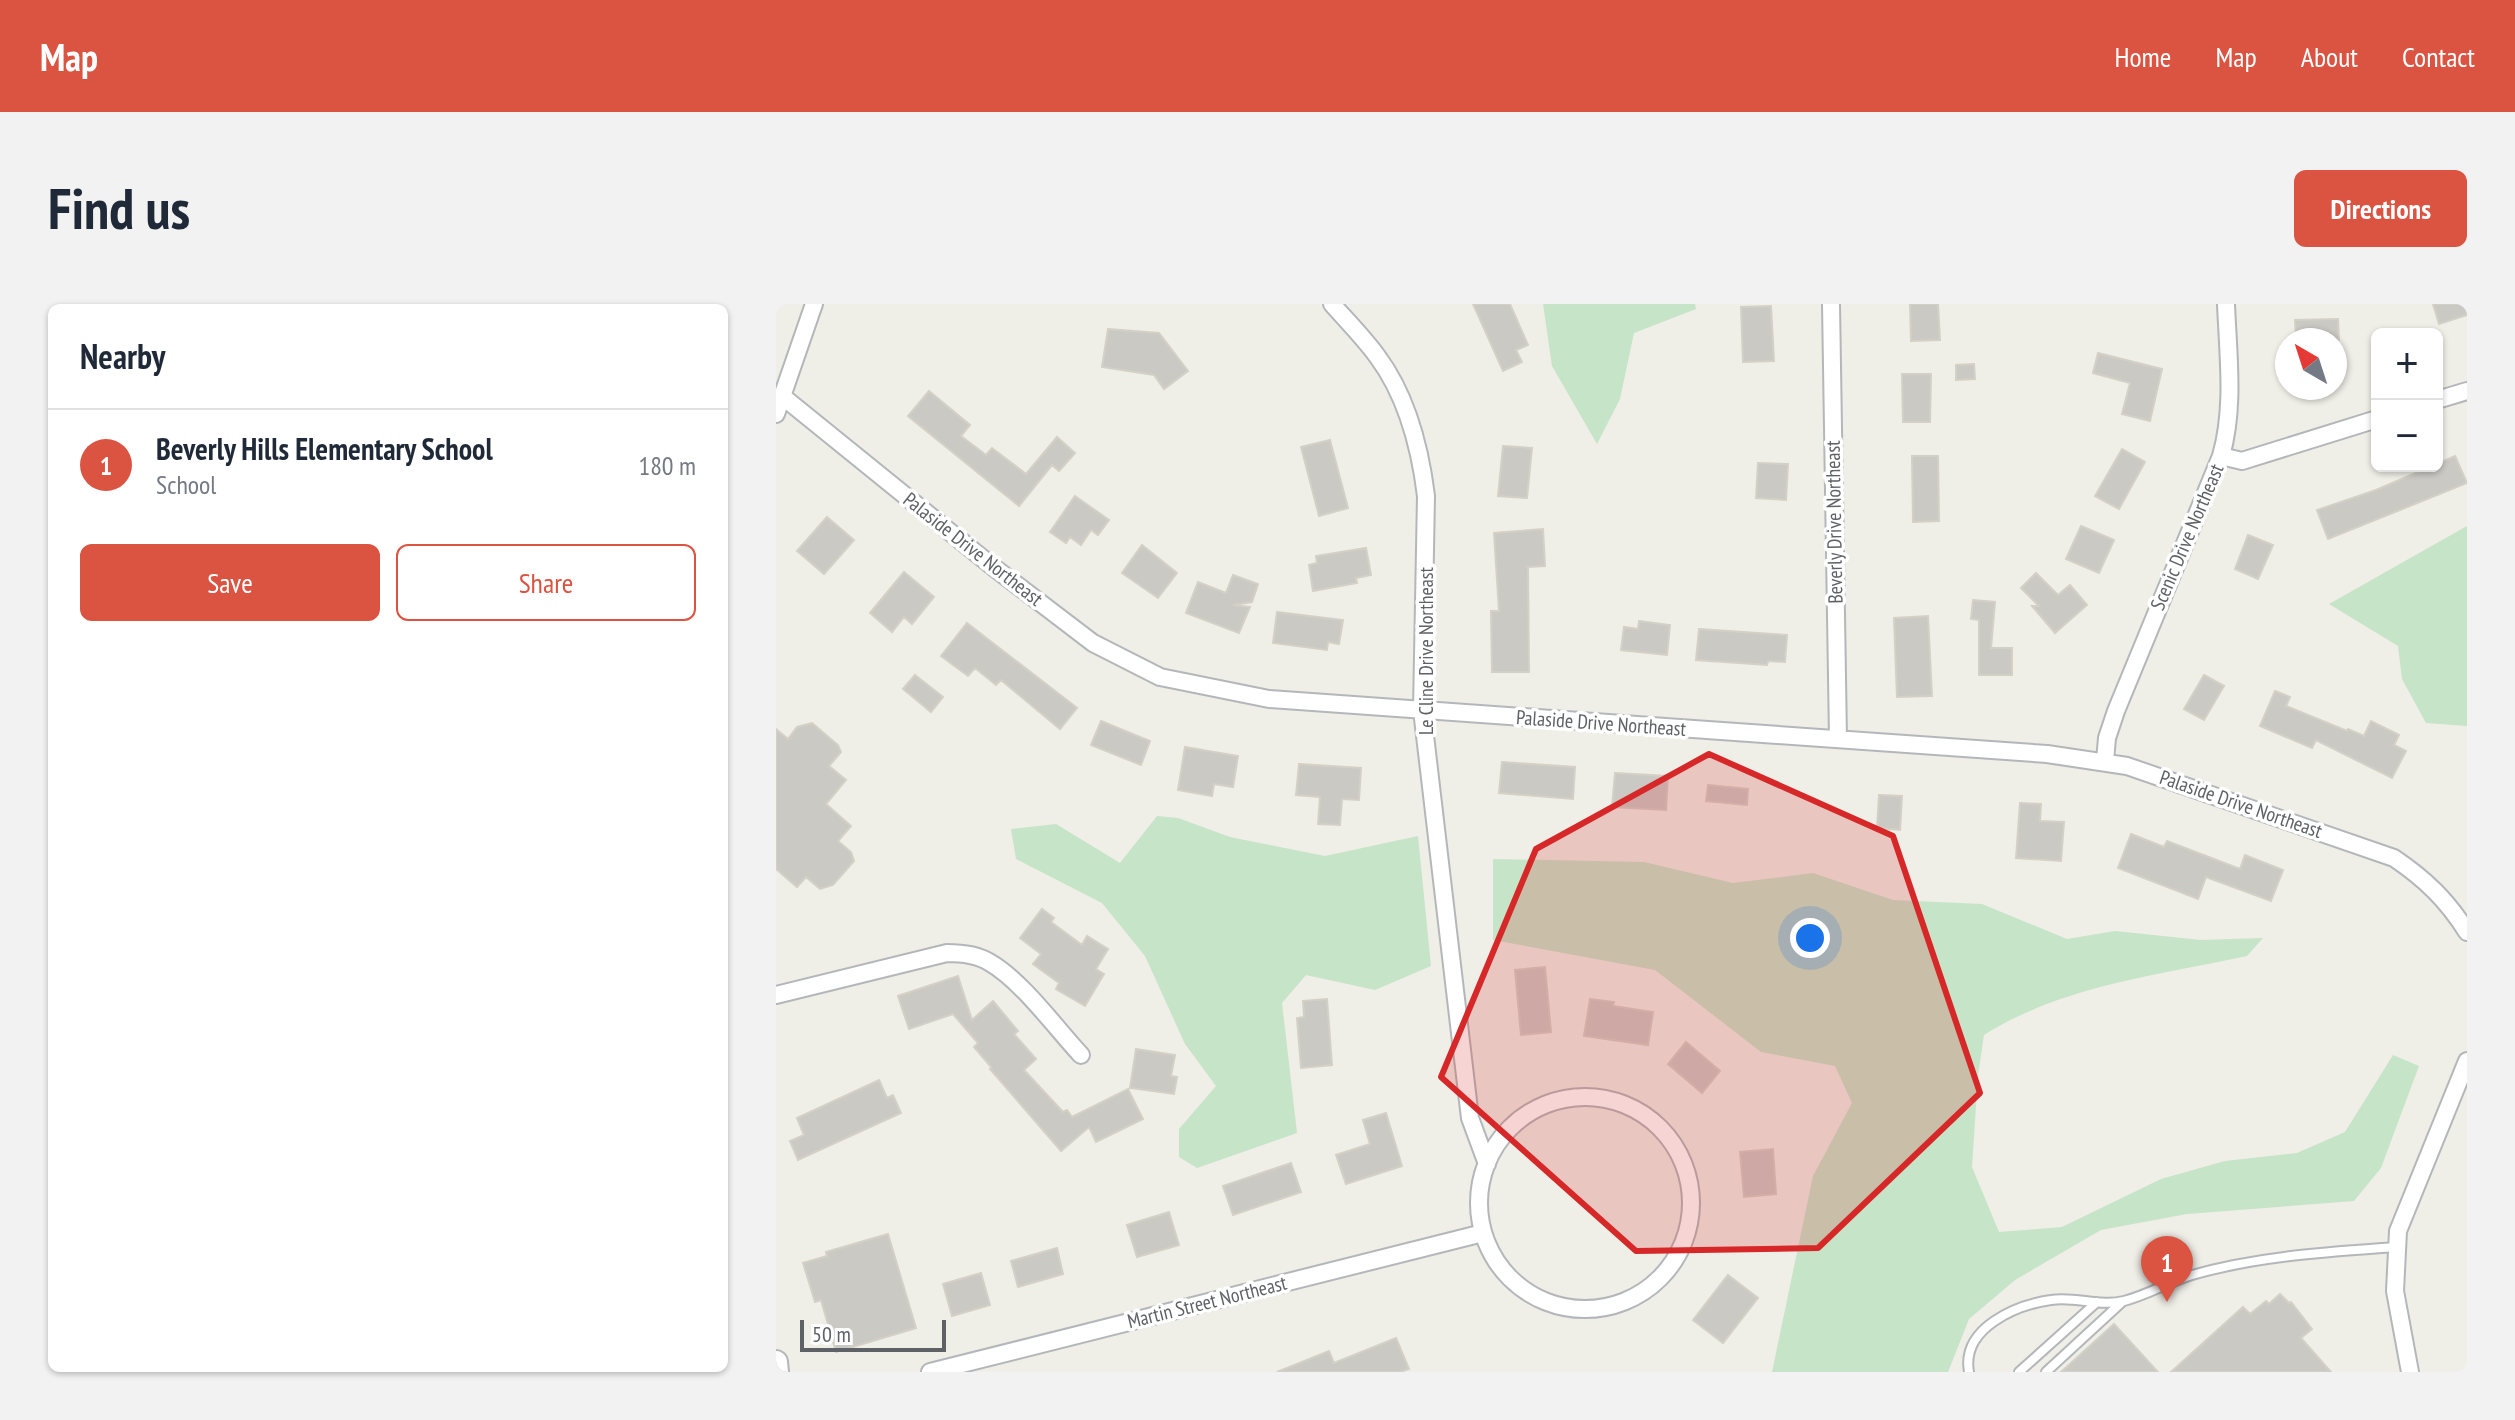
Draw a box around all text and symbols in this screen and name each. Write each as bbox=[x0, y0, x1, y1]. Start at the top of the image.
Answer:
text: Map bbox=[40, 32, 98, 81]
text: Home bbox=[2115, 38, 2171, 75]
text: Map bbox=[2215, 38, 2257, 75]
text: About bbox=[2301, 38, 2358, 75]
text: Contact bbox=[2402, 38, 2475, 75]
button: Directions bbox=[2294, 170, 2467, 247]
text: Find us bbox=[48, 172, 190, 244]
north arrow bbox=[2275, 328, 2347, 400]
map controls bbox=[2371, 328, 2443, 472]
button: + bbox=[2371, 328, 2443, 400]
text: Nearby bbox=[80, 334, 165, 378]
button: − bbox=[2371, 400, 2443, 472]
text: Beverly Hills Elementary School bbox=[156, 429, 493, 468]
street label: Beverly Drive Northeast bbox=[1820, 440, 1848, 604]
text: 1 bbox=[100, 449, 112, 482]
text: 180 m bbox=[638, 449, 696, 482]
street label: Scenic Drive Northeast bbox=[2144, 459, 2230, 614]
text: School bbox=[156, 468, 216, 501]
street label: Palaside Drive Northeast bbox=[898, 486, 1048, 612]
button: Save bbox=[80, 544, 380, 621]
button: Share bbox=[396, 544, 696, 621]
street label: Le Cline Drive Northeast bbox=[1413, 566, 1439, 735]
street label: Palaside Drive Northeast bbox=[1515, 704, 1687, 742]
street label: Palaside Drive Northeast bbox=[2156, 764, 2326, 844]
your location bbox=[1790, 918, 1830, 958]
pin: 1 bbox=[2141, 1236, 2193, 1302]
street label: Martin Street Northeast bbox=[1125, 1270, 1290, 1334]
scale bar bbox=[800, 1316, 946, 1352]
text: 50 m bbox=[812, 1320, 851, 1348]

